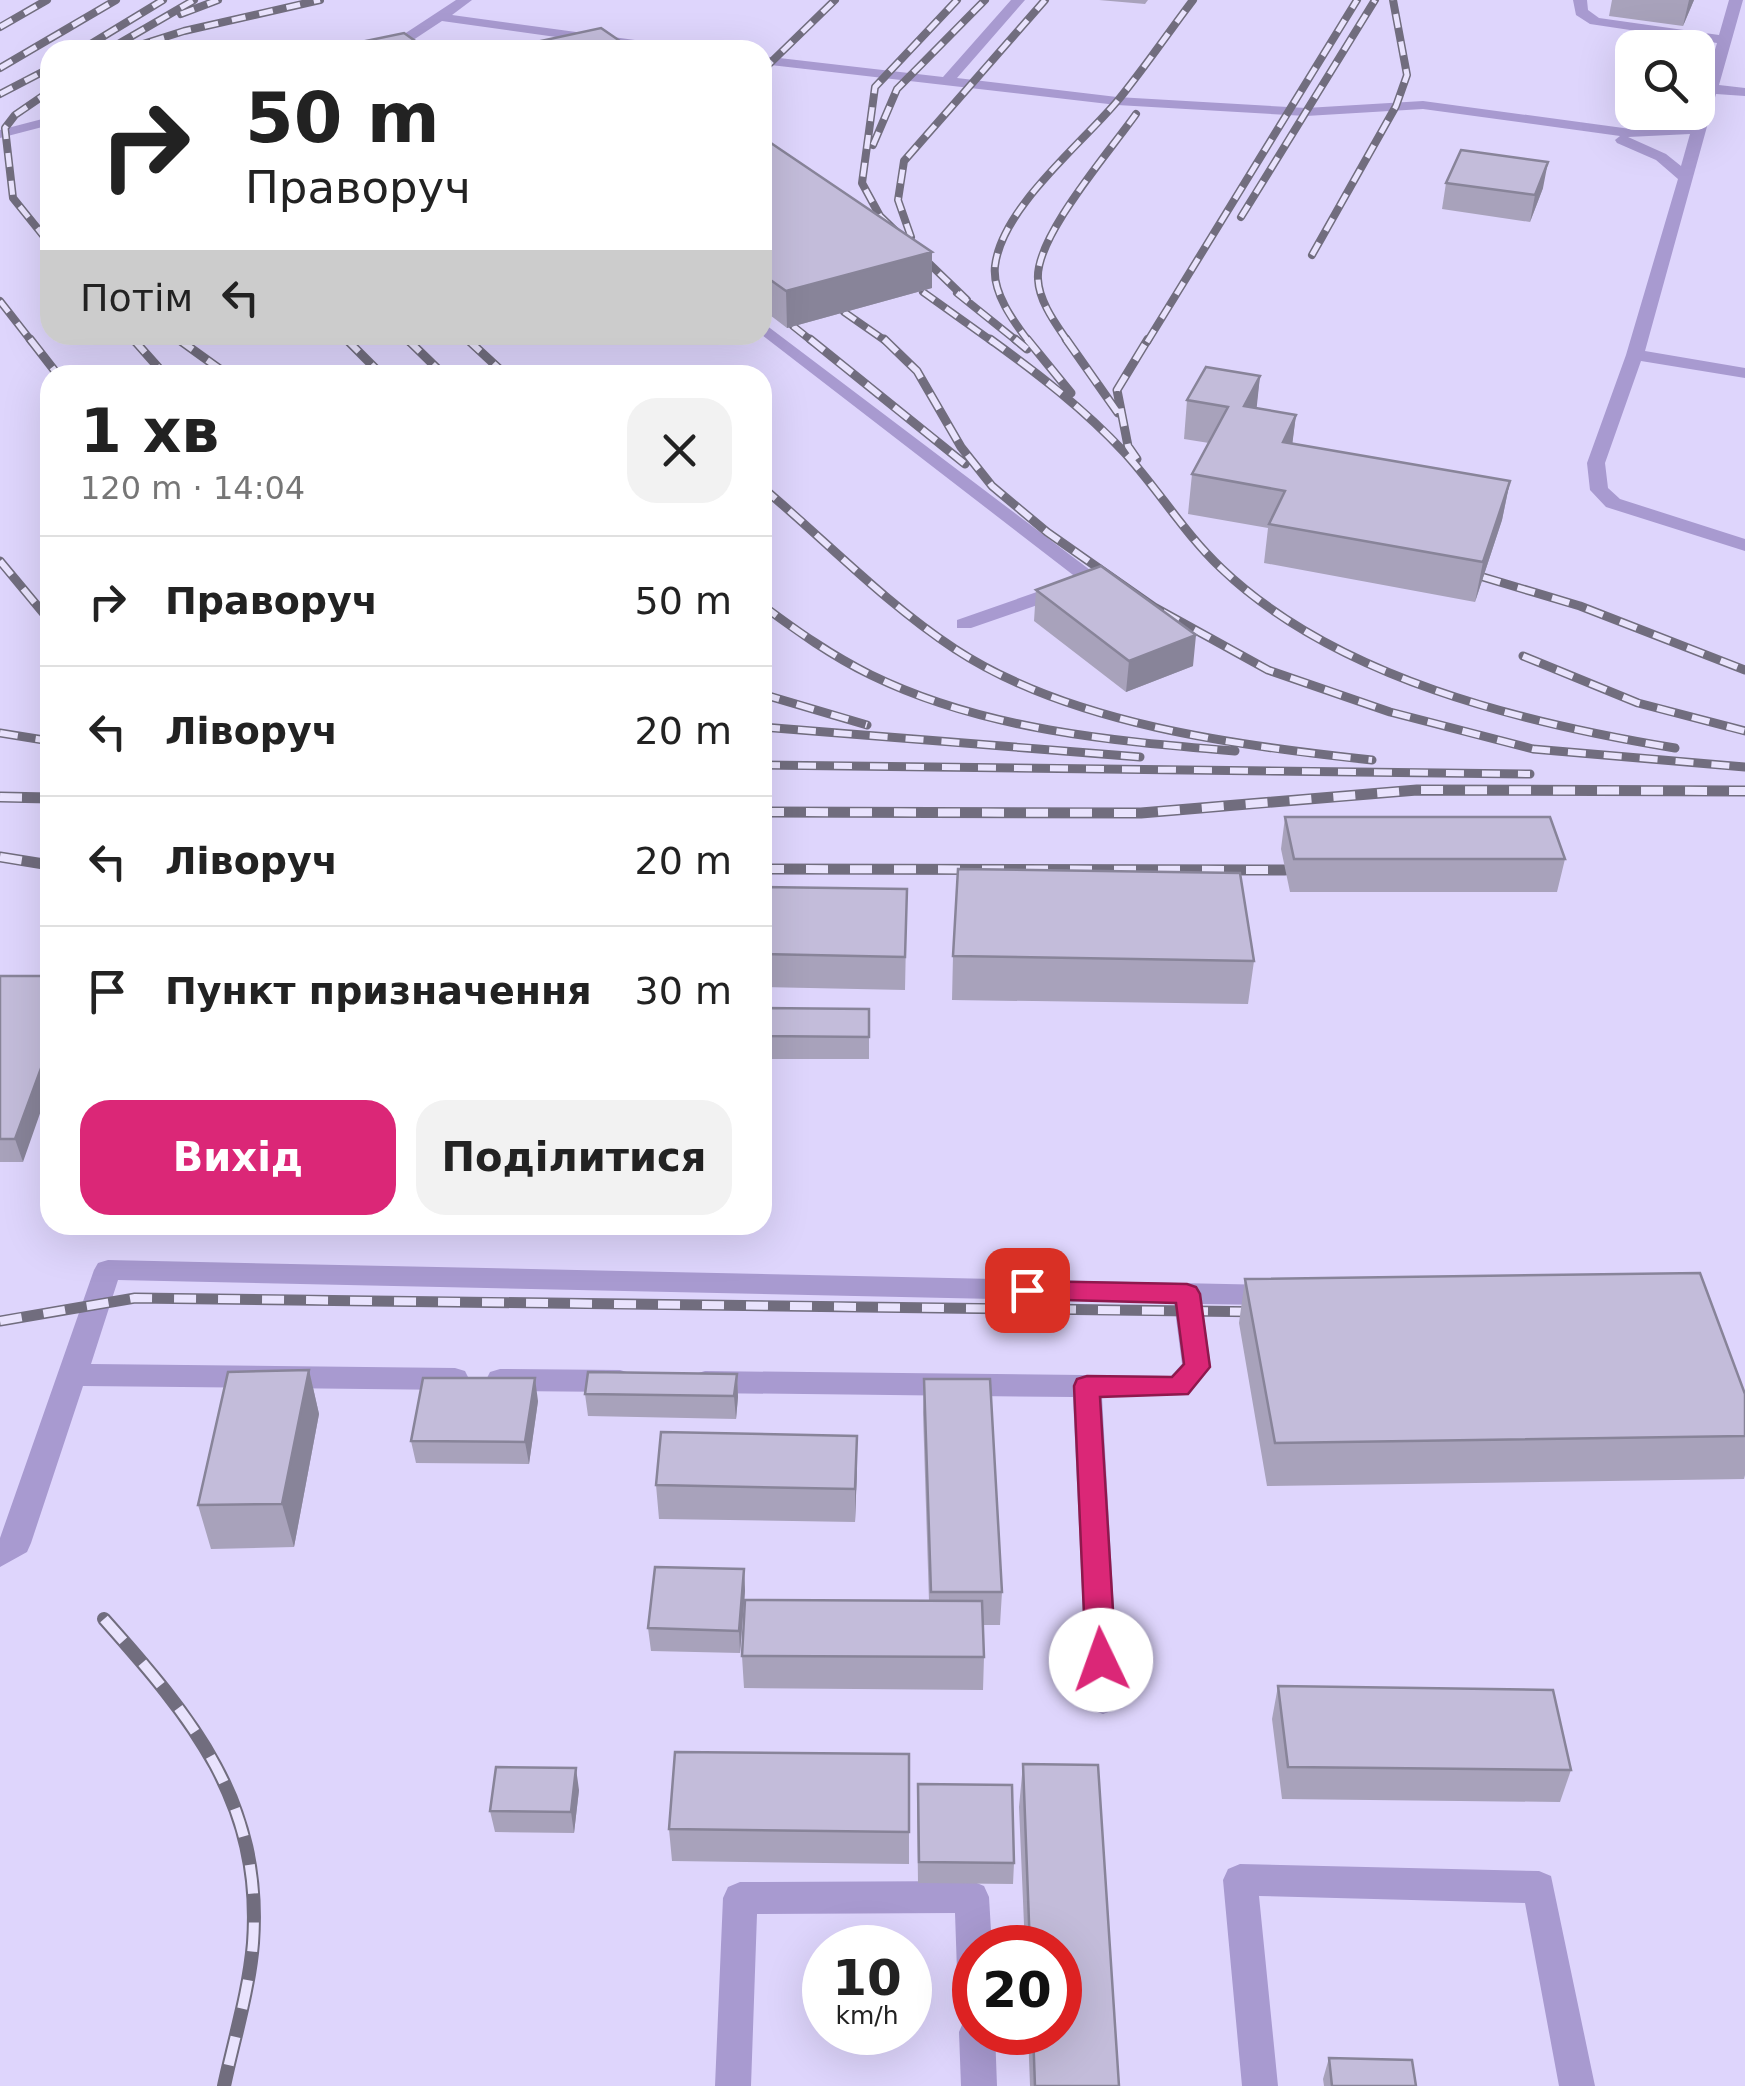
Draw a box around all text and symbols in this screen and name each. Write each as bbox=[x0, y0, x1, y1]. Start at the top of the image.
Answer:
map controls bbox=[1615, 30, 1715, 130]
button: search bbox=[1615, 30, 1715, 130]
text: 50 m bbox=[245, 77, 440, 159]
icon: right bbox=[80, 80, 210, 210]
text: Праворуч bbox=[245, 161, 471, 214]
icon: left bbox=[213, 270, 268, 325]
text: Потім bbox=[80, 276, 193, 320]
text: 1 хв bbox=[80, 396, 219, 466]
button: close bbox=[627, 398, 732, 503]
text: 120 m · 14:04 bbox=[80, 469, 305, 507]
icon: right bbox=[80, 574, 135, 629]
text: Праворуч bbox=[165, 579, 378, 623]
text: 50 m bbox=[635, 579, 732, 623]
icon: left bbox=[80, 704, 135, 759]
text: Ліворуч bbox=[165, 709, 338, 753]
text: 20 m bbox=[635, 709, 732, 753]
icon: left bbox=[80, 834, 135, 889]
text: Ліворуч bbox=[165, 839, 338, 883]
text: 20 m bbox=[635, 839, 732, 883]
icon: arrive bbox=[80, 964, 135, 1019]
text: Пункт призначення bbox=[165, 969, 592, 1013]
text: 30 m bbox=[635, 969, 732, 1013]
button: Вихід bbox=[80, 1100, 396, 1215]
button: Поділитися bbox=[416, 1100, 732, 1215]
pin bbox=[985, 1248, 1070, 1333]
icon: arrive bbox=[1000, 1263, 1055, 1318]
position arrow bbox=[1049, 1608, 1153, 1712]
speed limit sign: 20 bbox=[952, 1925, 1082, 2055]
text: 10 bbox=[832, 1949, 902, 2007]
text: km/h bbox=[835, 2001, 899, 2030]

